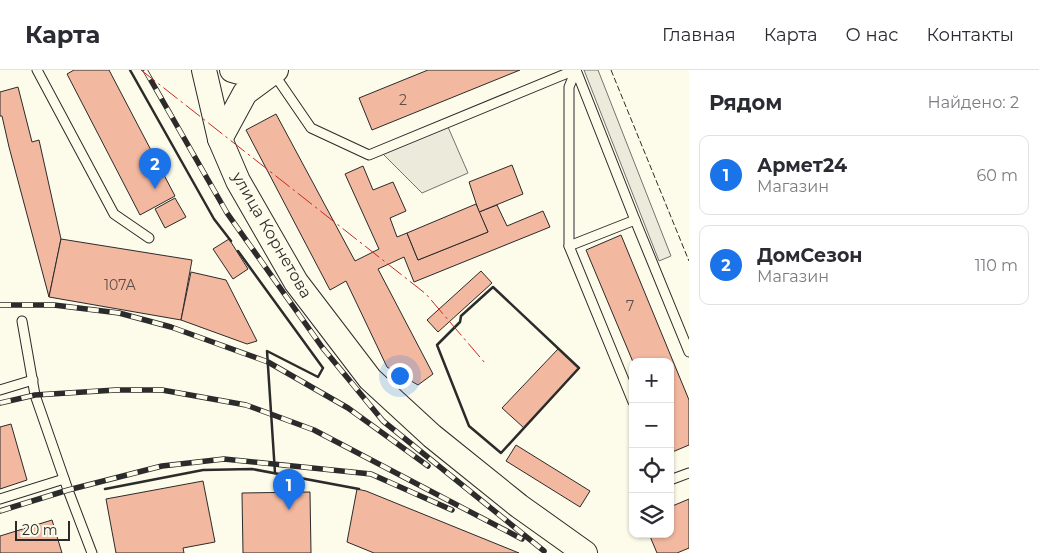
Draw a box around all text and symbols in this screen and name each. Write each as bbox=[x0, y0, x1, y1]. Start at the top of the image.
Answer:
text: Карта bbox=[25, 20, 100, 49]
text: Главная bbox=[662, 24, 736, 46]
text: Карта bbox=[764, 24, 818, 46]
text: О нас bbox=[846, 24, 898, 46]
text: Контакты bbox=[926, 24, 1014, 46]
text: Рядом bbox=[709, 90, 782, 115]
house number: 2 bbox=[399, 91, 407, 109]
text: Найдено: 2 bbox=[928, 93, 1019, 112]
pin: 2 bbox=[139, 148, 171, 189]
text: Армет24 bbox=[757, 154, 847, 177]
text: 1 bbox=[723, 166, 729, 185]
text: 60 m bbox=[976, 166, 1018, 185]
street label: улица Корнетова bbox=[228, 168, 316, 302]
text: Магазин bbox=[757, 177, 829, 196]
text: ДомСезон bbox=[757, 244, 863, 267]
text: 2 bbox=[721, 256, 731, 275]
text: 110 m bbox=[975, 256, 1018, 275]
text: Магазин bbox=[757, 267, 829, 286]
house number: 107А bbox=[104, 276, 137, 294]
house number: 7 bbox=[626, 297, 634, 315]
map controls bbox=[629, 358, 674, 538]
button: + bbox=[629, 358, 674, 403]
your location bbox=[387, 363, 413, 389]
button: − bbox=[629, 403, 674, 448]
button: locate bbox=[629, 448, 674, 493]
pin: 1 bbox=[273, 469, 305, 510]
button: layers bbox=[629, 493, 674, 538]
scale bar bbox=[15, 518, 70, 541]
text: 20 m bbox=[22, 521, 58, 539]

